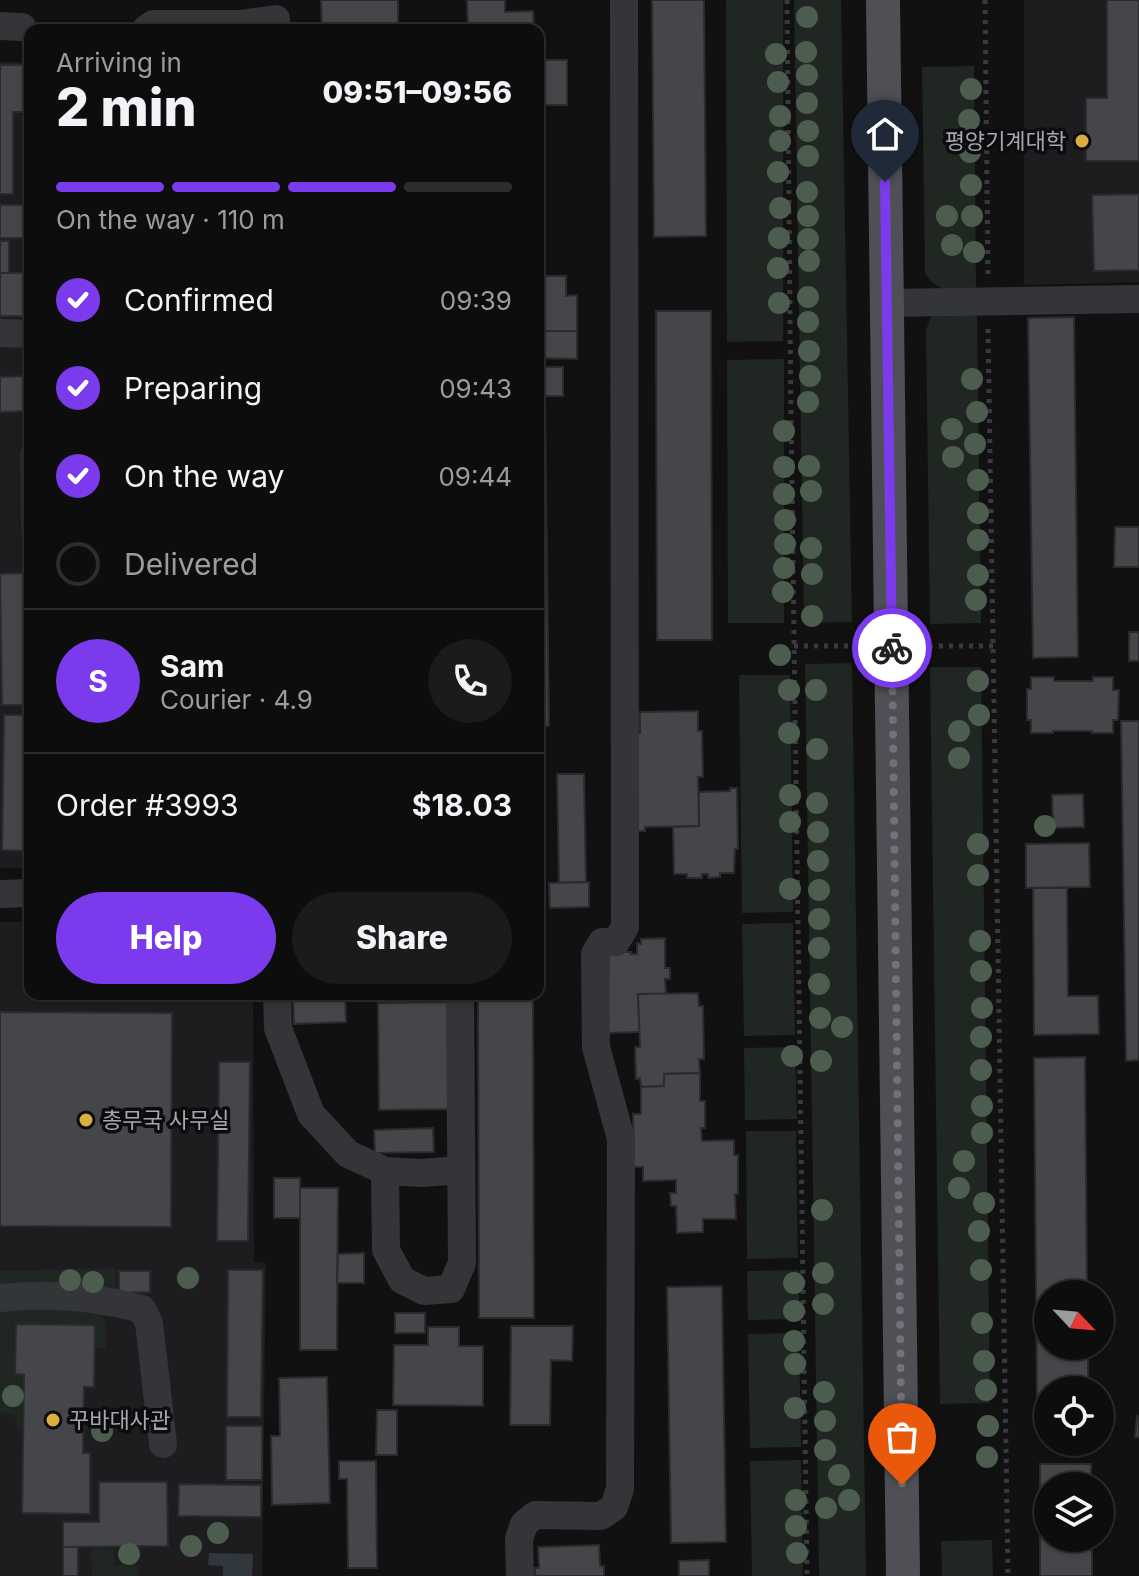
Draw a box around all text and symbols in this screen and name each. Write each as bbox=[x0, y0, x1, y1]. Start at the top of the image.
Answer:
text: Arriving in bbox=[56, 47, 182, 78]
text: 09:51–09:56 bbox=[322, 74, 512, 110]
text: 2 min bbox=[56, 76, 197, 139]
pin bbox=[851, 100, 919, 182]
icon: home bbox=[863, 112, 907, 156]
place label: 평양기계대학 bbox=[945, 128, 1066, 154]
marker: 평양기계대학 bbox=[1073, 132, 1091, 150]
text: On the way · 110 m bbox=[56, 204, 285, 235]
icon: check bbox=[56, 278, 100, 322]
text: Confirmed bbox=[124, 282, 274, 318]
text: 09:39 bbox=[440, 285, 512, 316]
icon: check bbox=[56, 366, 100, 410]
text: Preparing bbox=[124, 370, 262, 406]
text: 09:43 bbox=[439, 373, 512, 404]
icon: check bbox=[56, 454, 100, 498]
text: On the way bbox=[124, 458, 284, 494]
text: 09:44 bbox=[438, 461, 512, 492]
text: Delivered bbox=[124, 546, 258, 582]
courier bbox=[852, 608, 932, 688]
icon: bike bbox=[870, 626, 914, 670]
button: phone bbox=[428, 639, 512, 723]
text: Sam bbox=[160, 648, 224, 684]
text: S bbox=[88, 663, 108, 699]
text: Courier · 4.9 bbox=[160, 684, 313, 715]
text: Order #3993 bbox=[56, 787, 239, 823]
text: $18.03 bbox=[412, 787, 512, 823]
button: Help bbox=[56, 892, 276, 984]
button: Share bbox=[292, 892, 512, 984]
place label: 총무국 사무실 bbox=[102, 1107, 230, 1133]
marker: 총무국 사무실 bbox=[77, 1111, 95, 1129]
north arrow bbox=[1034, 1280, 1114, 1360]
map controls bbox=[1034, 1280, 1114, 1552]
button: locate bbox=[1034, 1376, 1114, 1456]
pin bbox=[868, 1403, 936, 1485]
place label: 꾸바대사관 bbox=[69, 1407, 170, 1433]
marker: 꾸바대사관 bbox=[44, 1411, 62, 1429]
icon: bag bbox=[880, 1415, 924, 1459]
button: layers bbox=[1034, 1472, 1114, 1552]

